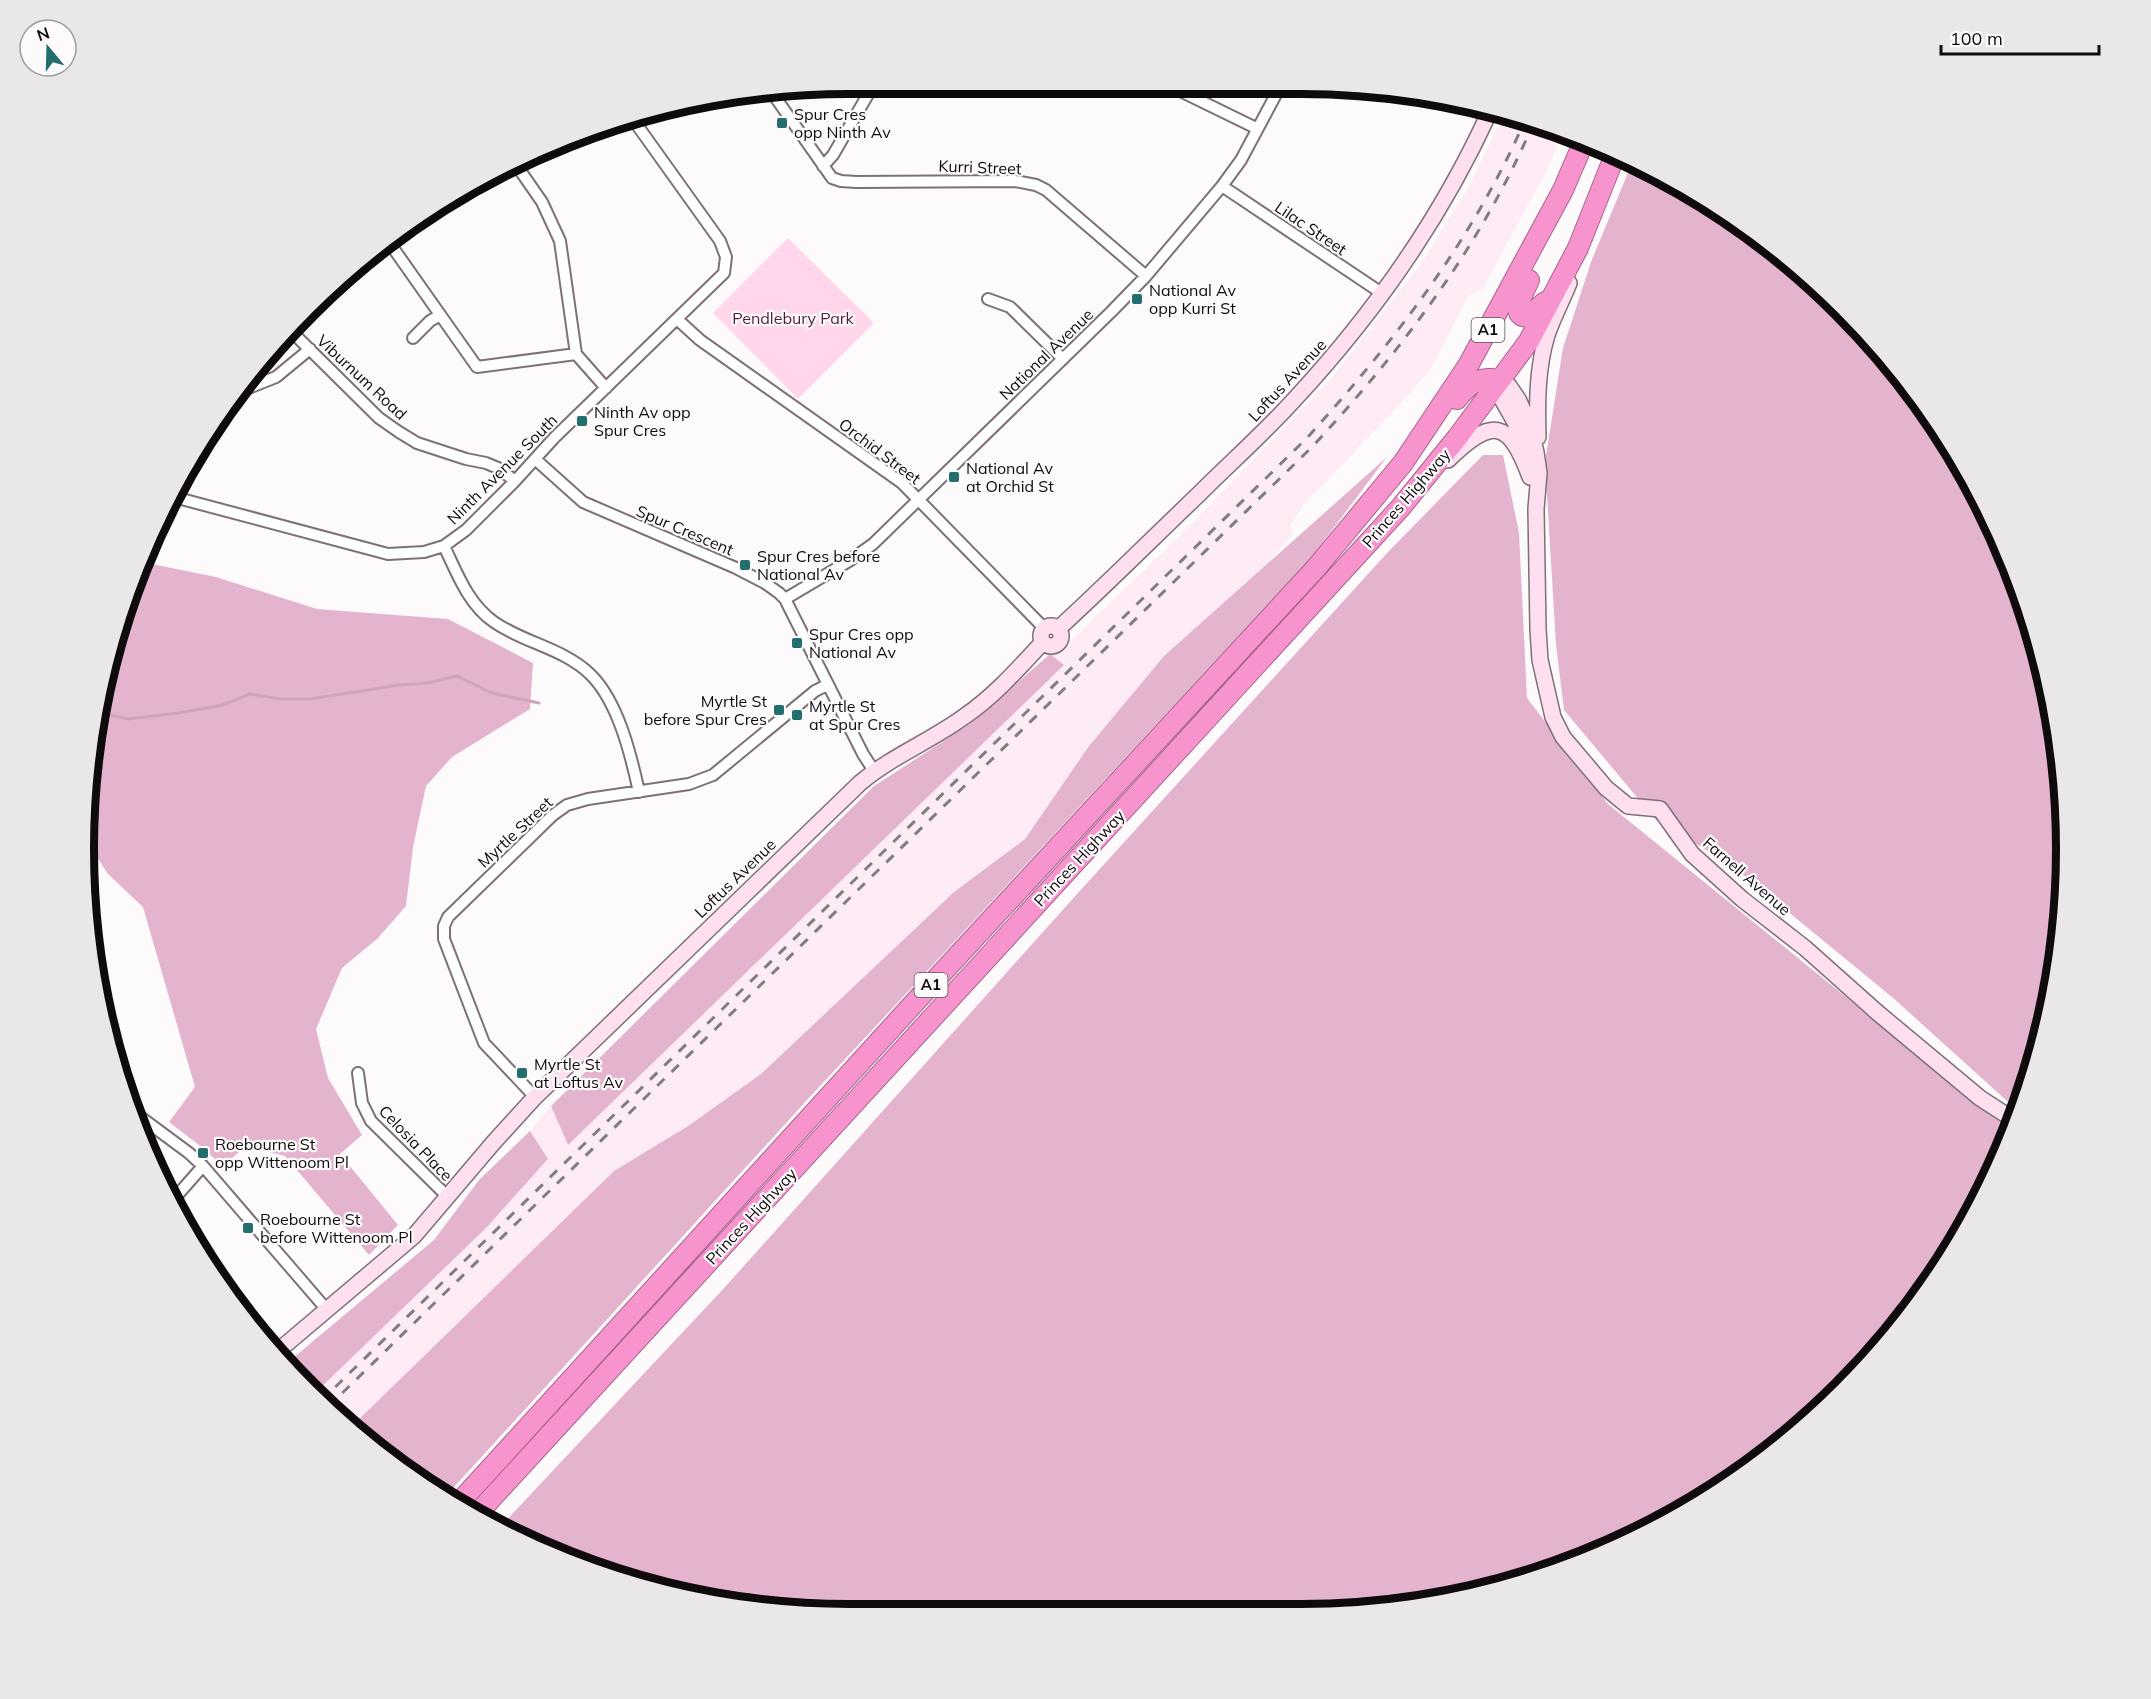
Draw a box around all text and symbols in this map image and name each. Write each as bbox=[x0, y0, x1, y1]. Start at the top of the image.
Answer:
north arrow bbox=[18, 18, 78, 78]
scale bar bbox=[1941, 18, 2098, 56]
text: N bbox=[34, 22, 52, 45]
text: 100 m bbox=[1950, 27, 2003, 50]
place label: Spur Cres opp Ninth Av bbox=[794, 104, 891, 142]
marker: Spur Cres opp Ninth Av bbox=[775, 116, 789, 130]
street label: Kurri Street bbox=[938, 156, 1022, 178]
street label: Lilac Street bbox=[1271, 197, 1351, 260]
place label: National Av opp Kurri St bbox=[1149, 280, 1236, 318]
marker: National Av opp Kurri St bbox=[1130, 292, 1144, 306]
street label: National Avenue bbox=[995, 304, 1097, 404]
park label: Pendlebury Park bbox=[732, 308, 855, 328]
road number: A1 bbox=[1472, 318, 1504, 342]
street label: Viburnum Road bbox=[313, 330, 411, 424]
street label: Loftus Avenue bbox=[1244, 335, 1330, 425]
place label: Ninth Av opp Spur Cres bbox=[594, 402, 691, 440]
street label: Ninth Avenue South bbox=[443, 410, 561, 528]
marker: Ninth Av opp Spur Cres bbox=[575, 414, 589, 428]
street label: Orchid Street bbox=[835, 414, 925, 488]
street label: Princes Highway bbox=[1358, 444, 1455, 552]
place label: National Av at Orchid St bbox=[966, 458, 1054, 496]
marker: National Av at Orchid St bbox=[947, 470, 961, 484]
street label: Spur Crescent bbox=[633, 501, 737, 560]
place label: Spur Cres before National Av bbox=[757, 546, 880, 584]
marker: Spur Cres before National Av bbox=[738, 558, 752, 572]
place label: Spur Cres opp National Av bbox=[809, 624, 914, 662]
marker: Spur Cres opp National Av bbox=[790, 636, 804, 650]
place label: Myrtle St before Spur Cres bbox=[644, 691, 767, 729]
place label: Myrtle St at Spur Cres bbox=[809, 696, 901, 734]
marker: Myrtle St before Spur Cres bbox=[772, 703, 786, 717]
marker: Myrtle St at Spur Cres bbox=[790, 708, 804, 722]
street label: Myrtle Street bbox=[473, 792, 557, 872]
street label: Princes Highway bbox=[1029, 805, 1129, 910]
street label: Farnell Avenue bbox=[1699, 832, 1795, 920]
street label: Loftus Avenue bbox=[690, 834, 780, 922]
road number: A1 bbox=[914, 973, 948, 997]
place label: Myrtle St at Loftus Av bbox=[534, 1054, 623, 1092]
marker: Myrtle St at Loftus Av bbox=[515, 1066, 529, 1080]
street label: Celosia Place bbox=[375, 1101, 457, 1185]
place label: Roebourne St opp Wittenoom Pl bbox=[215, 1134, 349, 1172]
marker: Roebourne St opp Wittenoom Pl bbox=[196, 1146, 210, 1160]
street label: Princes Highway bbox=[701, 1163, 801, 1268]
place label: Roebourne St before Wittenoom Pl bbox=[260, 1209, 413, 1247]
marker: Roebourne St before Wittenoom Pl bbox=[241, 1221, 255, 1235]

